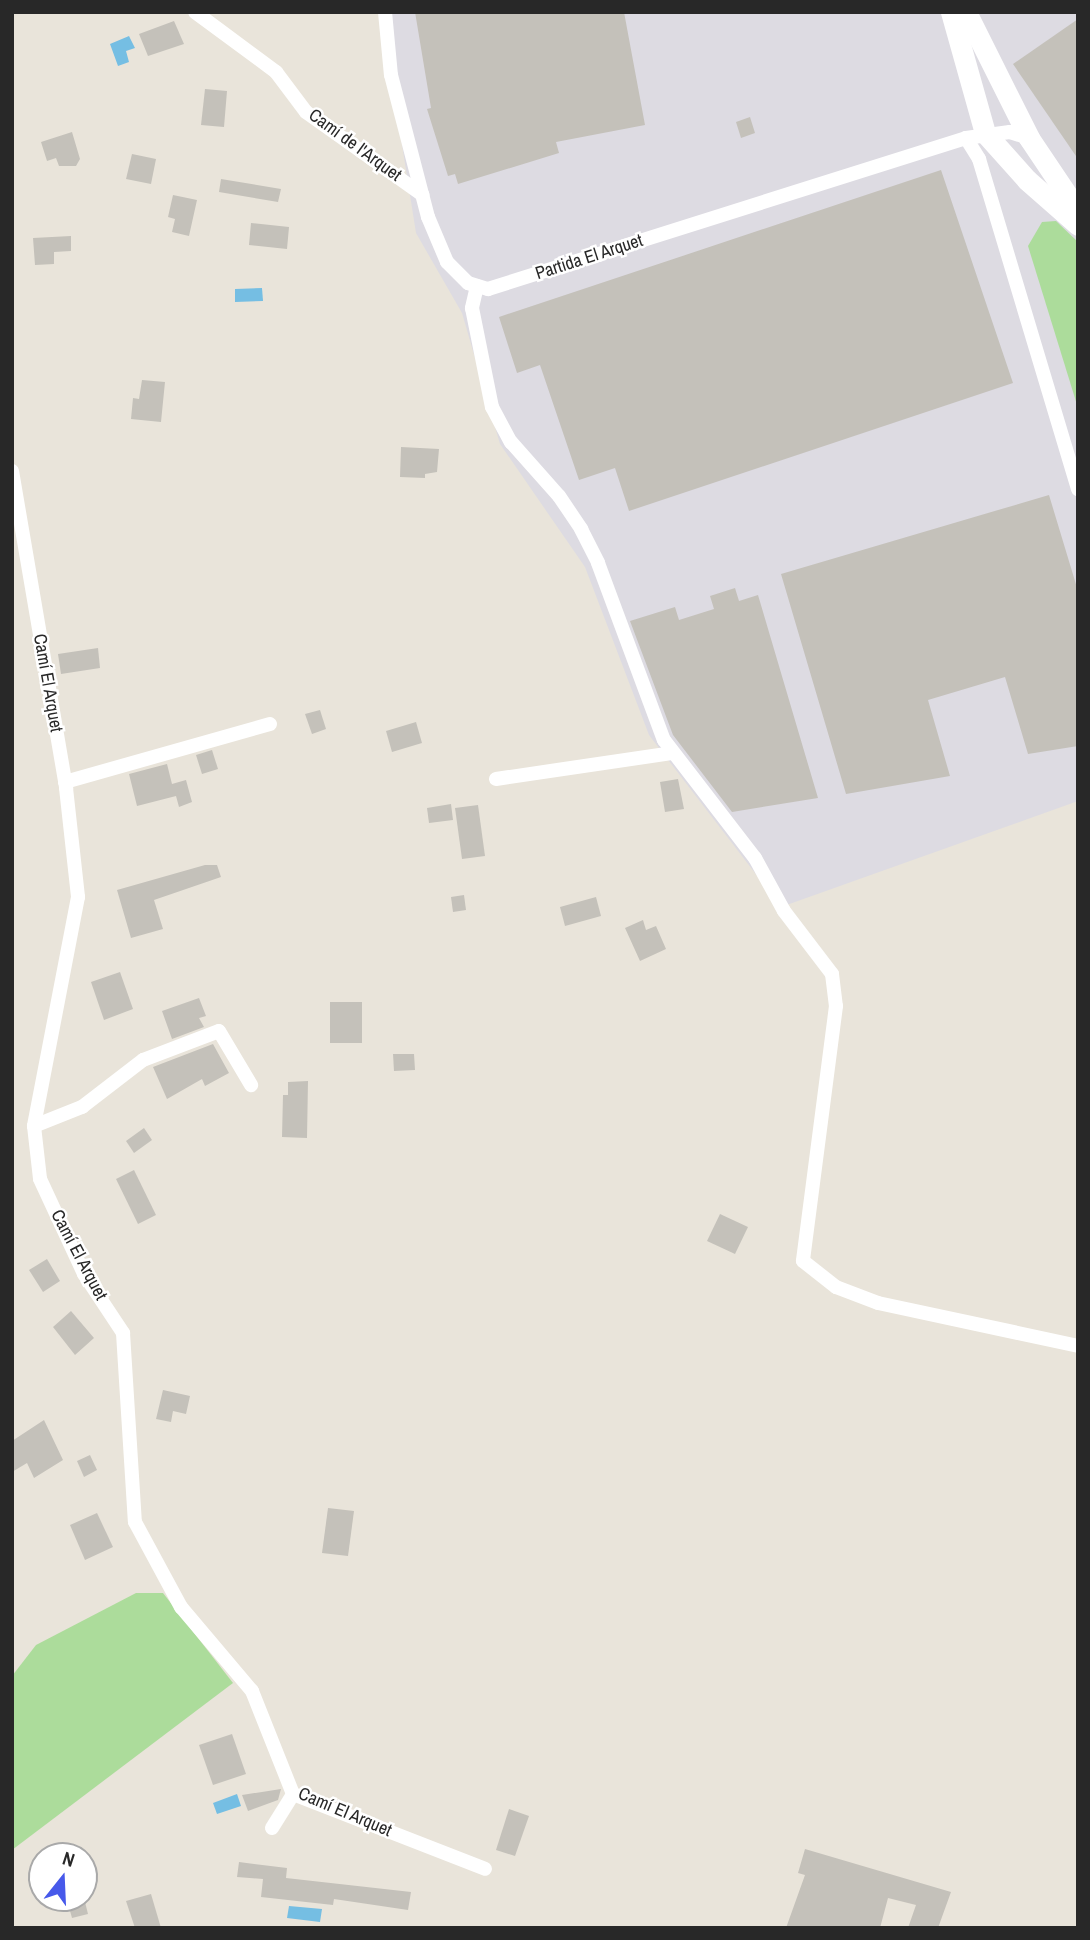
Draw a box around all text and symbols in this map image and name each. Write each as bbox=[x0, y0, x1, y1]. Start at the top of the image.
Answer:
street label: Camí de l'Arquet bbox=[304, 104, 406, 186]
street label: Partida El Arquet bbox=[532, 229, 646, 285]
street label: Camí El Arquet bbox=[29, 632, 67, 734]
street label: Camí El Arquet bbox=[46, 1206, 112, 1304]
street label: Camí El Arquet bbox=[295, 1783, 395, 1841]
north arrow bbox=[28, 1842, 98, 1912]
text: N bbox=[60, 1845, 78, 1873]

